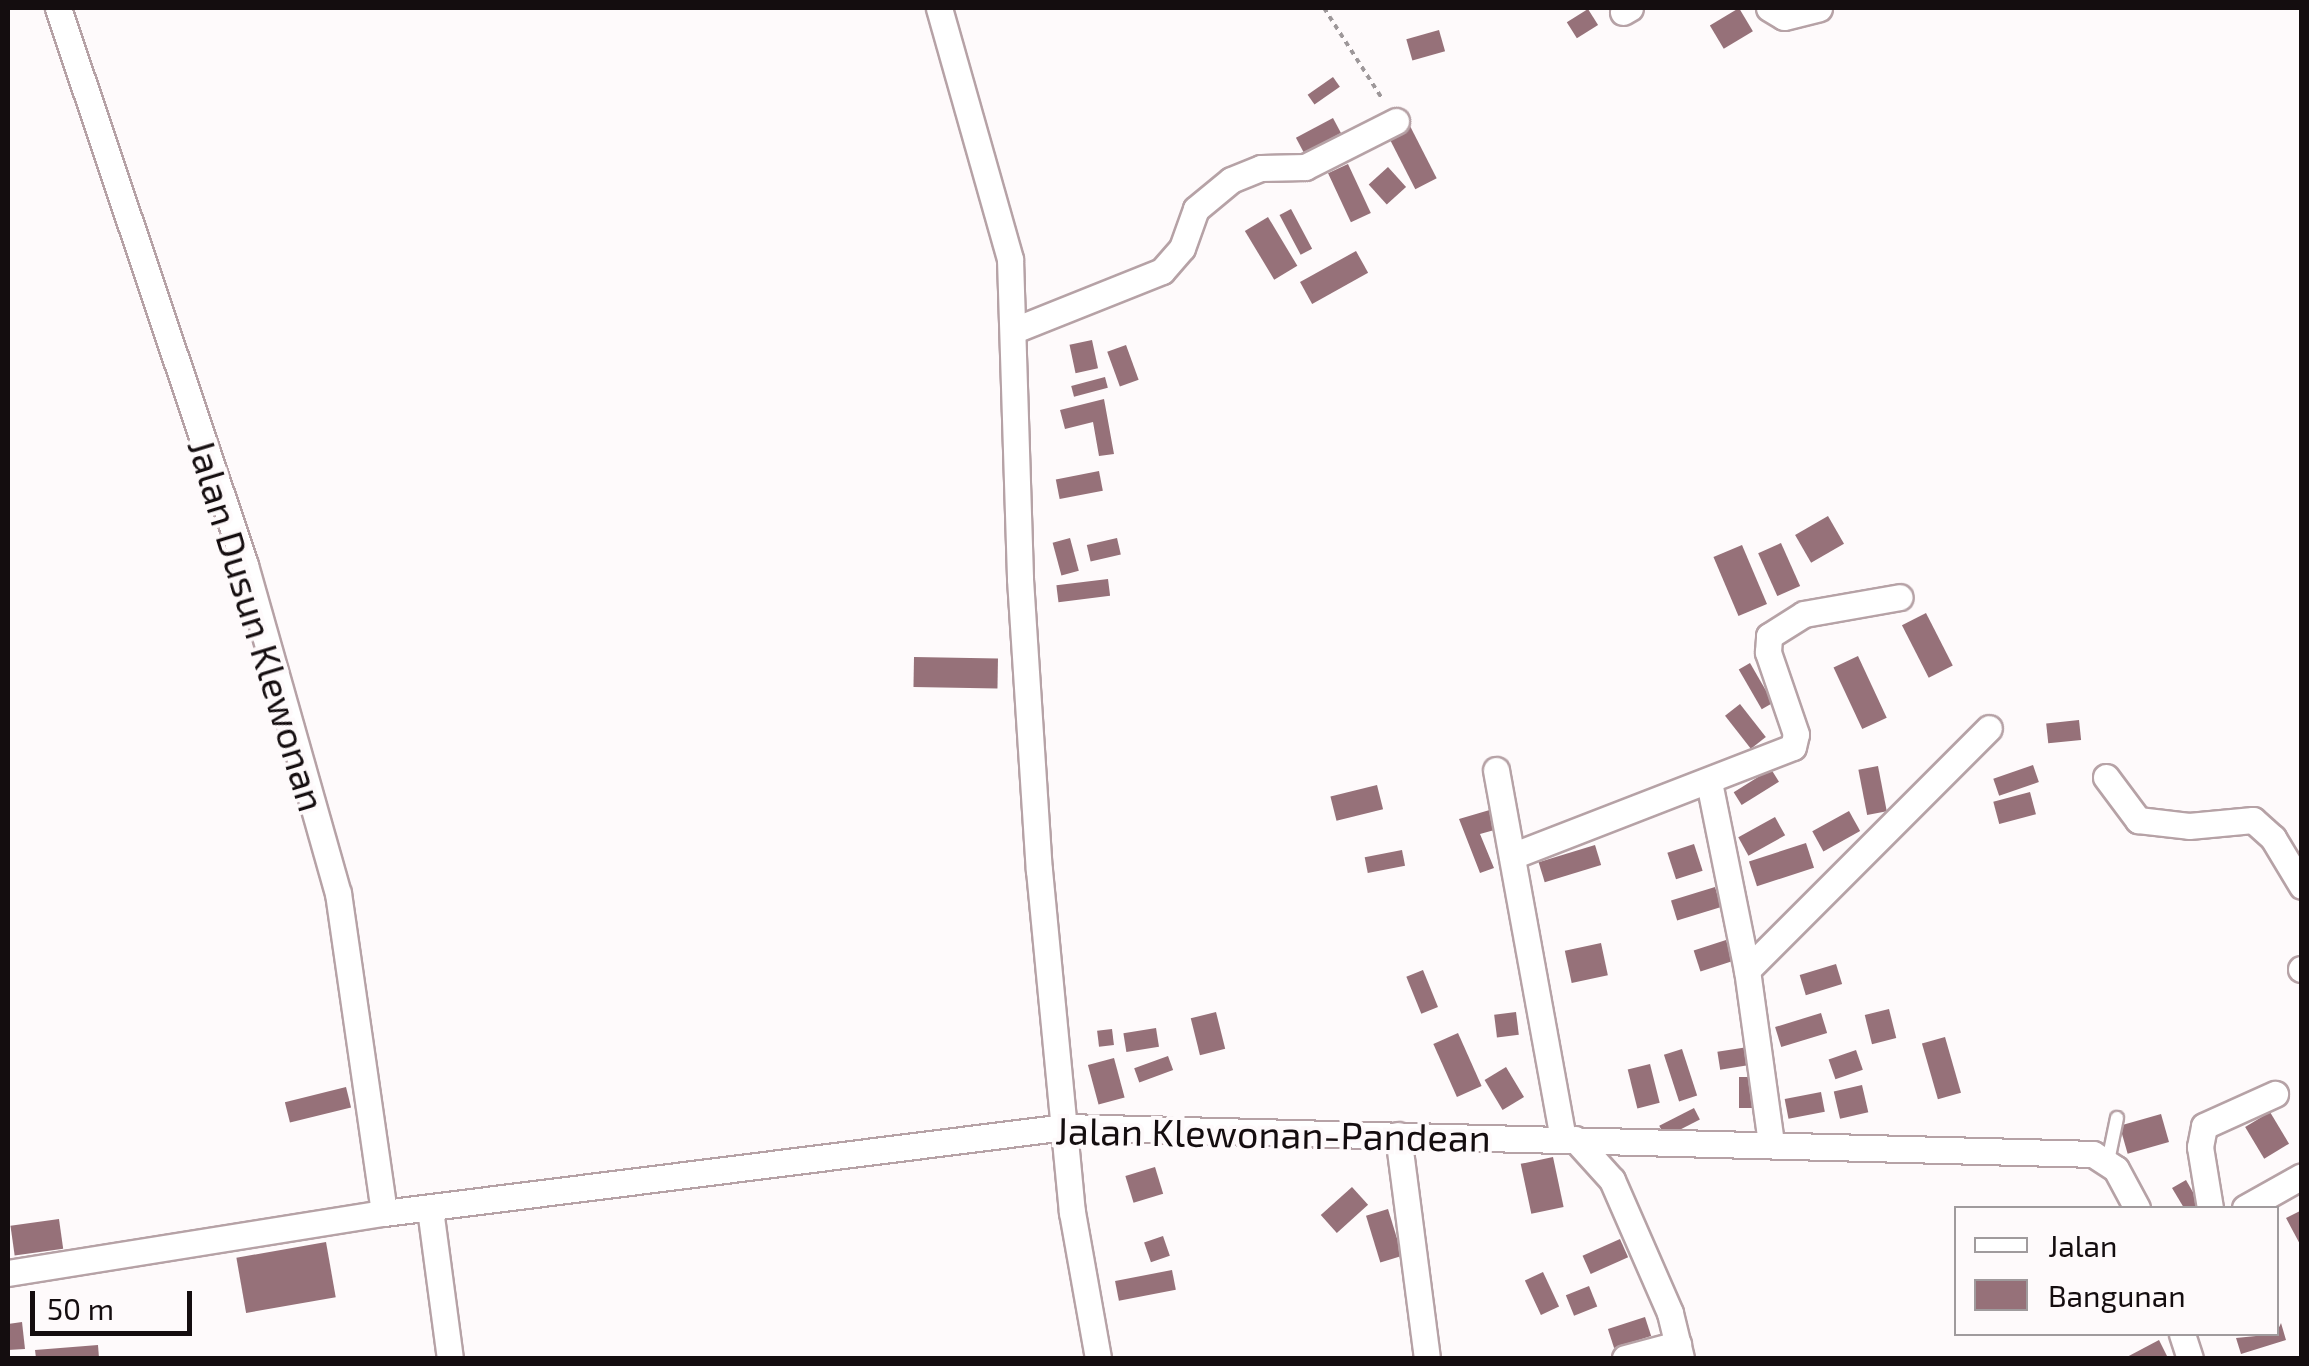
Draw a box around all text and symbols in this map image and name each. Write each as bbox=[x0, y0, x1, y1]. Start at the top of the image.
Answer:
street label: Jalan Dusun Klewonan bbox=[179, 433, 335, 817]
street label: Jalan Klewonan-Pandean bbox=[1055, 1107, 1491, 1161]
legend bbox=[1954, 1206, 2279, 1336]
text: Jalan bbox=[2048, 1227, 2117, 1263]
scale bar bbox=[35, 1271, 198, 1333]
text: Bangunan bbox=[2048, 1277, 2186, 1313]
text: 50 m bbox=[47, 1290, 114, 1326]

